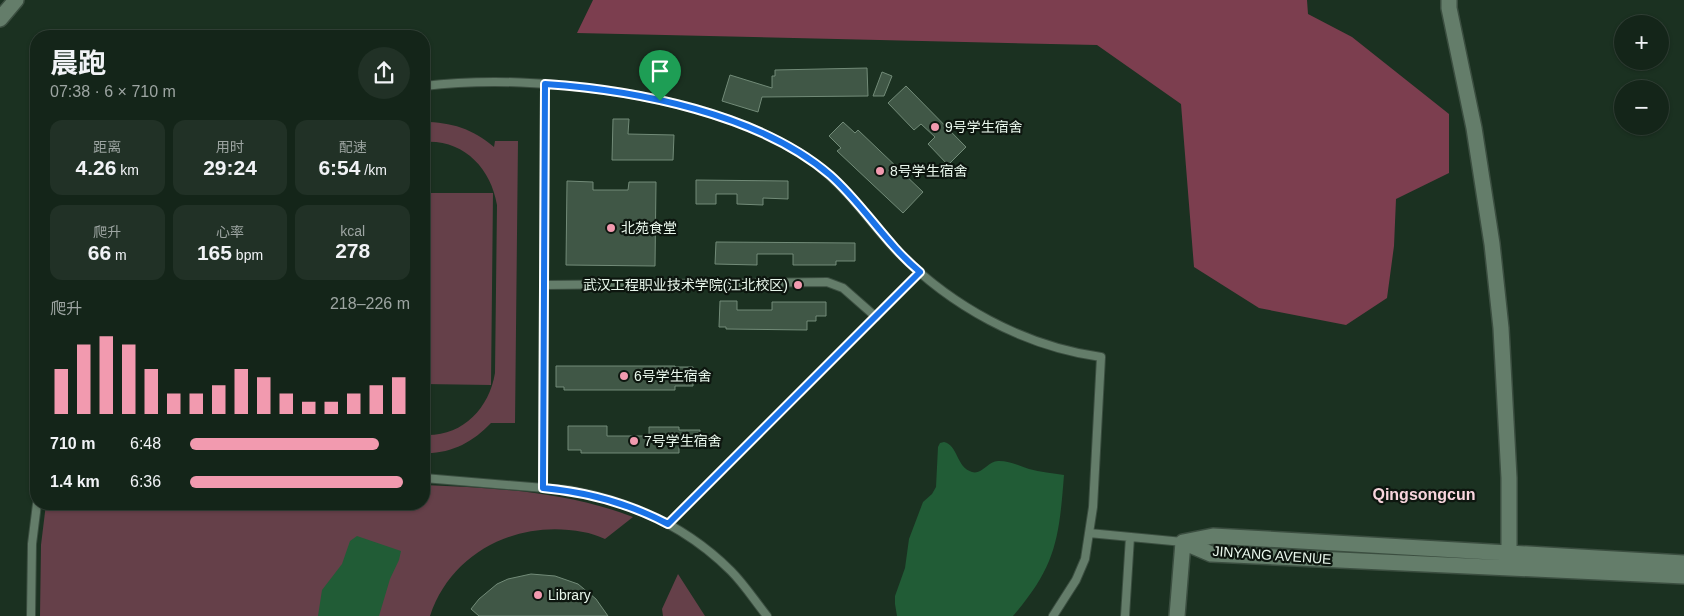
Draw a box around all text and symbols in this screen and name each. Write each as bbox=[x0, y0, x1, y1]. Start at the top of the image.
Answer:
map controls bbox=[1614, 15, 1669, 135]
button: + bbox=[1614, 15, 1669, 70]
button: share bbox=[358, 47, 410, 99]
text: 晨跑 bbox=[50, 48, 106, 79]
pin bbox=[639, 50, 681, 101]
icon: arrive bbox=[646, 57, 674, 85]
button: − bbox=[1614, 80, 1669, 135]
text: 07:38 · 6 × 710 m bbox=[50, 83, 176, 100]
place label: 9号学生宿舍 bbox=[945, 119, 1023, 135]
marker: 9号学生宿舍 bbox=[929, 121, 941, 133]
text: 距离 bbox=[93, 139, 121, 155]
text: 用时 bbox=[216, 139, 244, 155]
text: 配速 bbox=[339, 139, 367, 155]
text: 4.26 bbox=[76, 156, 116, 179]
text: 29:24 bbox=[203, 156, 257, 179]
text: 6:54 bbox=[318, 156, 360, 179]
text: km bbox=[116, 162, 139, 178]
text: /km bbox=[360, 162, 387, 178]
place label: 8号学生宿舍 bbox=[890, 163, 968, 179]
marker: 8号学生宿舍 bbox=[874, 165, 886, 177]
place label: 北苑食堂 bbox=[621, 220, 677, 236]
marker: 北苑食堂 bbox=[605, 222, 617, 234]
text: kcal bbox=[340, 223, 365, 239]
text: 爬升 bbox=[93, 224, 121, 240]
text: 心率 bbox=[216, 224, 244, 240]
text: 278 bbox=[335, 239, 370, 262]
text: 66 bbox=[88, 241, 111, 264]
text: 165 bbox=[197, 241, 232, 264]
text: m bbox=[111, 247, 127, 263]
text: bpm bbox=[232, 247, 263, 263]
place label: 武汉工程职业技术学院(江北校区) bbox=[583, 277, 788, 293]
marker: 武汉工程职业技术学院(江北校区) bbox=[792, 279, 804, 291]
text: 218–226 m bbox=[330, 295, 410, 312]
text: 爬升 bbox=[50, 300, 82, 317]
place label: 6号学生宿舍 bbox=[634, 368, 712, 384]
marker: 6号学生宿舍 bbox=[618, 370, 630, 382]
place label: 7号学生宿舍 bbox=[644, 433, 722, 449]
text: 710 m bbox=[50, 435, 95, 452]
text: 6:48 bbox=[130, 435, 161, 452]
marker: 7号学生宿舍 bbox=[628, 435, 640, 447]
text: 1.4 km bbox=[50, 473, 100, 490]
text: 6:36 bbox=[130, 473, 161, 490]
district label: Qingsongcun bbox=[1372, 486, 1476, 503]
street label: JINYANG AVENUE bbox=[1212, 543, 1332, 567]
place label: Library bbox=[548, 587, 591, 603]
marker: Library bbox=[532, 589, 544, 601]

